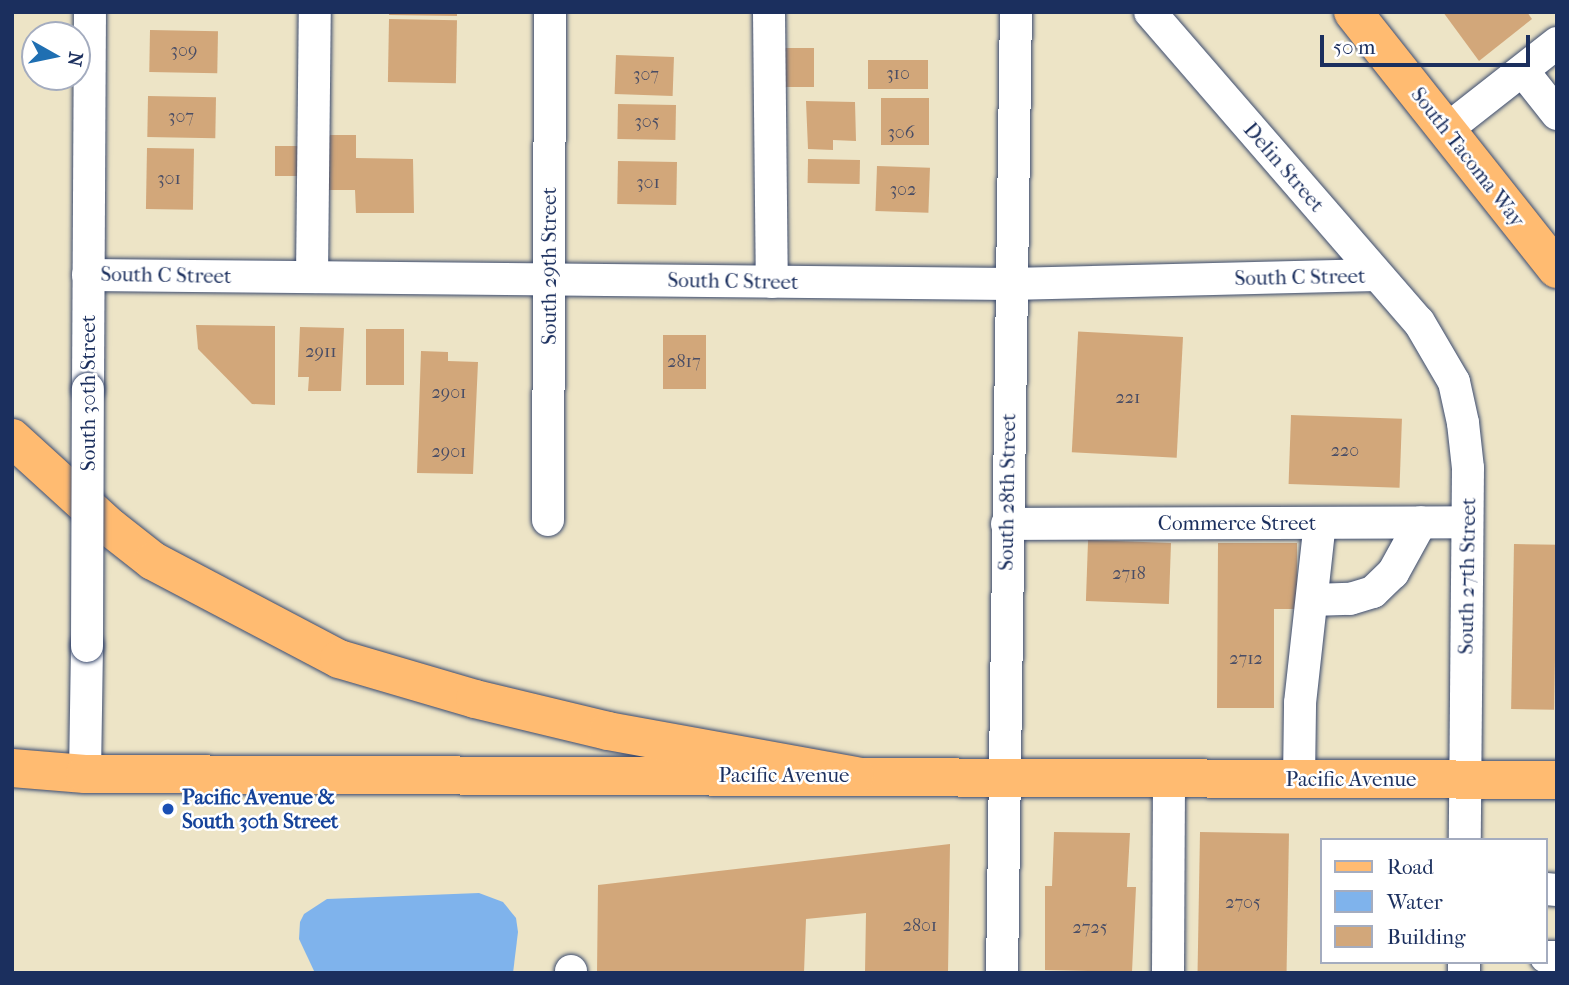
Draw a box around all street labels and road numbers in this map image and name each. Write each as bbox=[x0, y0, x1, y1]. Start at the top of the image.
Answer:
street label: South Tacoma Way bbox=[1406, 82, 1530, 232]
street label: Delin Street bbox=[1238, 117, 1330, 217]
street label: South 29th Street bbox=[536, 187, 562, 345]
street label: South C Street bbox=[100, 261, 232, 289]
street label: South C Street bbox=[1234, 263, 1366, 291]
street label: South C Street bbox=[667, 267, 799, 295]
street label: South 30th Street bbox=[75, 315, 101, 471]
street label: South 28th Street bbox=[993, 413, 1021, 571]
street label: South 27th Street bbox=[1453, 497, 1481, 655]
street label: Commerce Street bbox=[1158, 510, 1316, 536]
street label: Pacific Avenue bbox=[719, 762, 849, 788]
street label: Pacific Avenue bbox=[1286, 766, 1416, 792]

